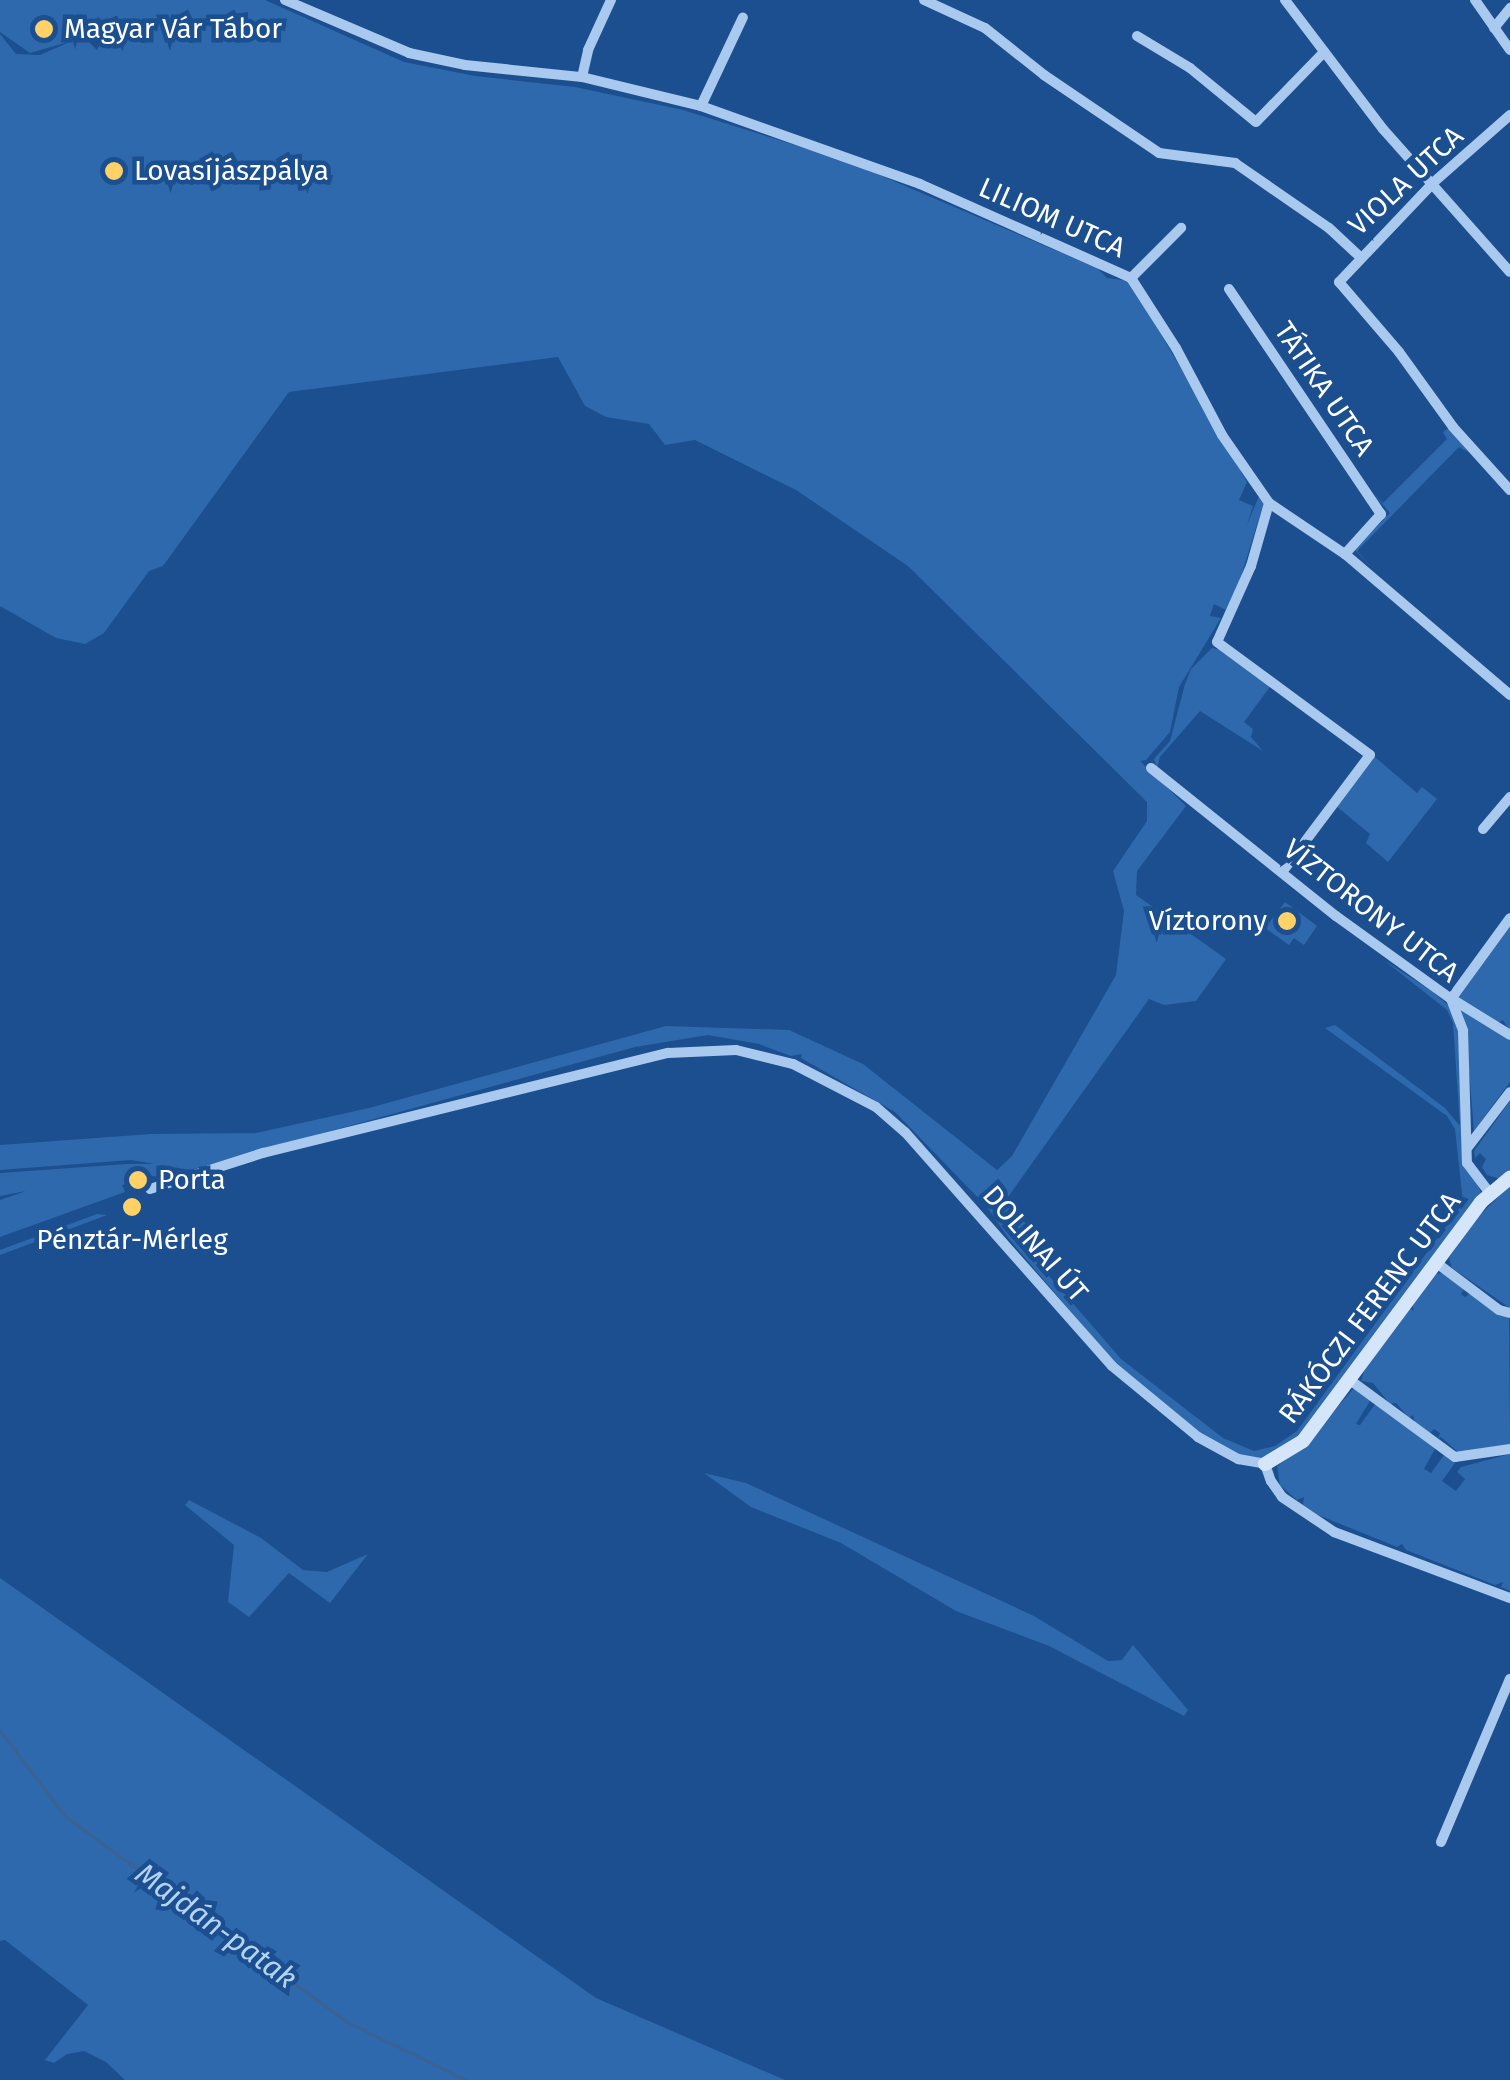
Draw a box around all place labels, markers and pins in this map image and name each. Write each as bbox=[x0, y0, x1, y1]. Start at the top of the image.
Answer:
place label: Magyar Vár Tábor bbox=[64, 12, 282, 46]
marker: Magyar Vár Tábor bbox=[33, 18, 55, 40]
place label: Lovasíjászpálya bbox=[134, 154, 329, 188]
marker: Lovasíjászpálya bbox=[103, 160, 125, 182]
place label: Víztorony bbox=[1149, 904, 1267, 938]
marker: Víztorony bbox=[1276, 910, 1298, 932]
place label: Porta bbox=[158, 1163, 226, 1197]
marker: Porta bbox=[127, 1169, 149, 1191]
marker: Pénztár-Mérleg bbox=[121, 1196, 143, 1218]
place label: Pénztár-Mérleg bbox=[36, 1223, 228, 1257]

